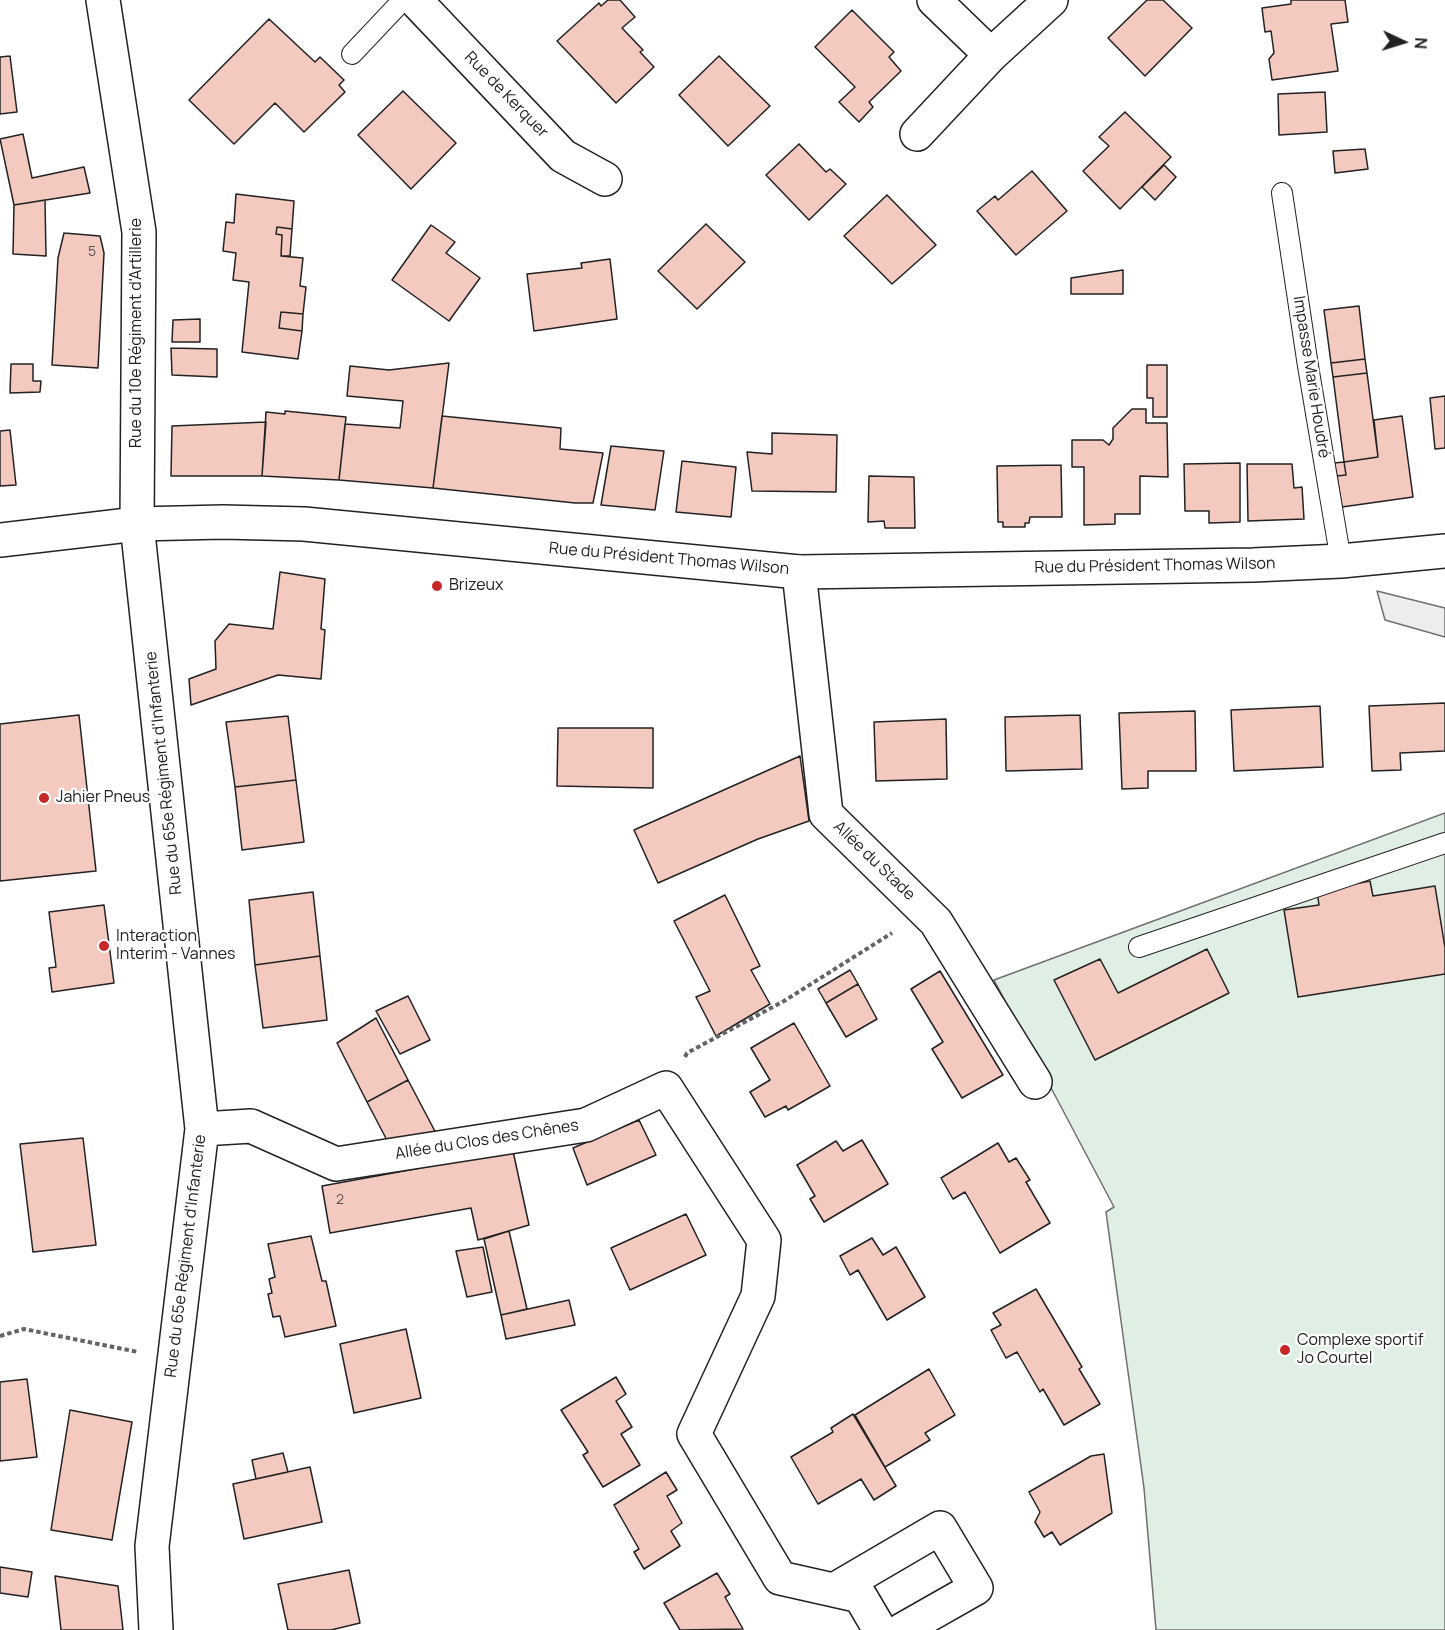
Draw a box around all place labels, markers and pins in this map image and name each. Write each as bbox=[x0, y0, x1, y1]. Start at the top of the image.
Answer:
place label: Brizeux bbox=[449, 576, 503, 596]
marker: Brizeux bbox=[430, 579, 444, 593]
place label: Jahier Pneus bbox=[56, 788, 150, 808]
marker: Jahier Pneus bbox=[37, 791, 51, 805]
place label: Interaction Interim - Vannes bbox=[116, 927, 235, 965]
marker: Interaction Interim - Vannes bbox=[97, 939, 111, 953]
place label: Complexe sportif Jo Courtel bbox=[1297, 1331, 1423, 1369]
marker: Complexe sportif Jo Courtel bbox=[1278, 1343, 1292, 1357]

